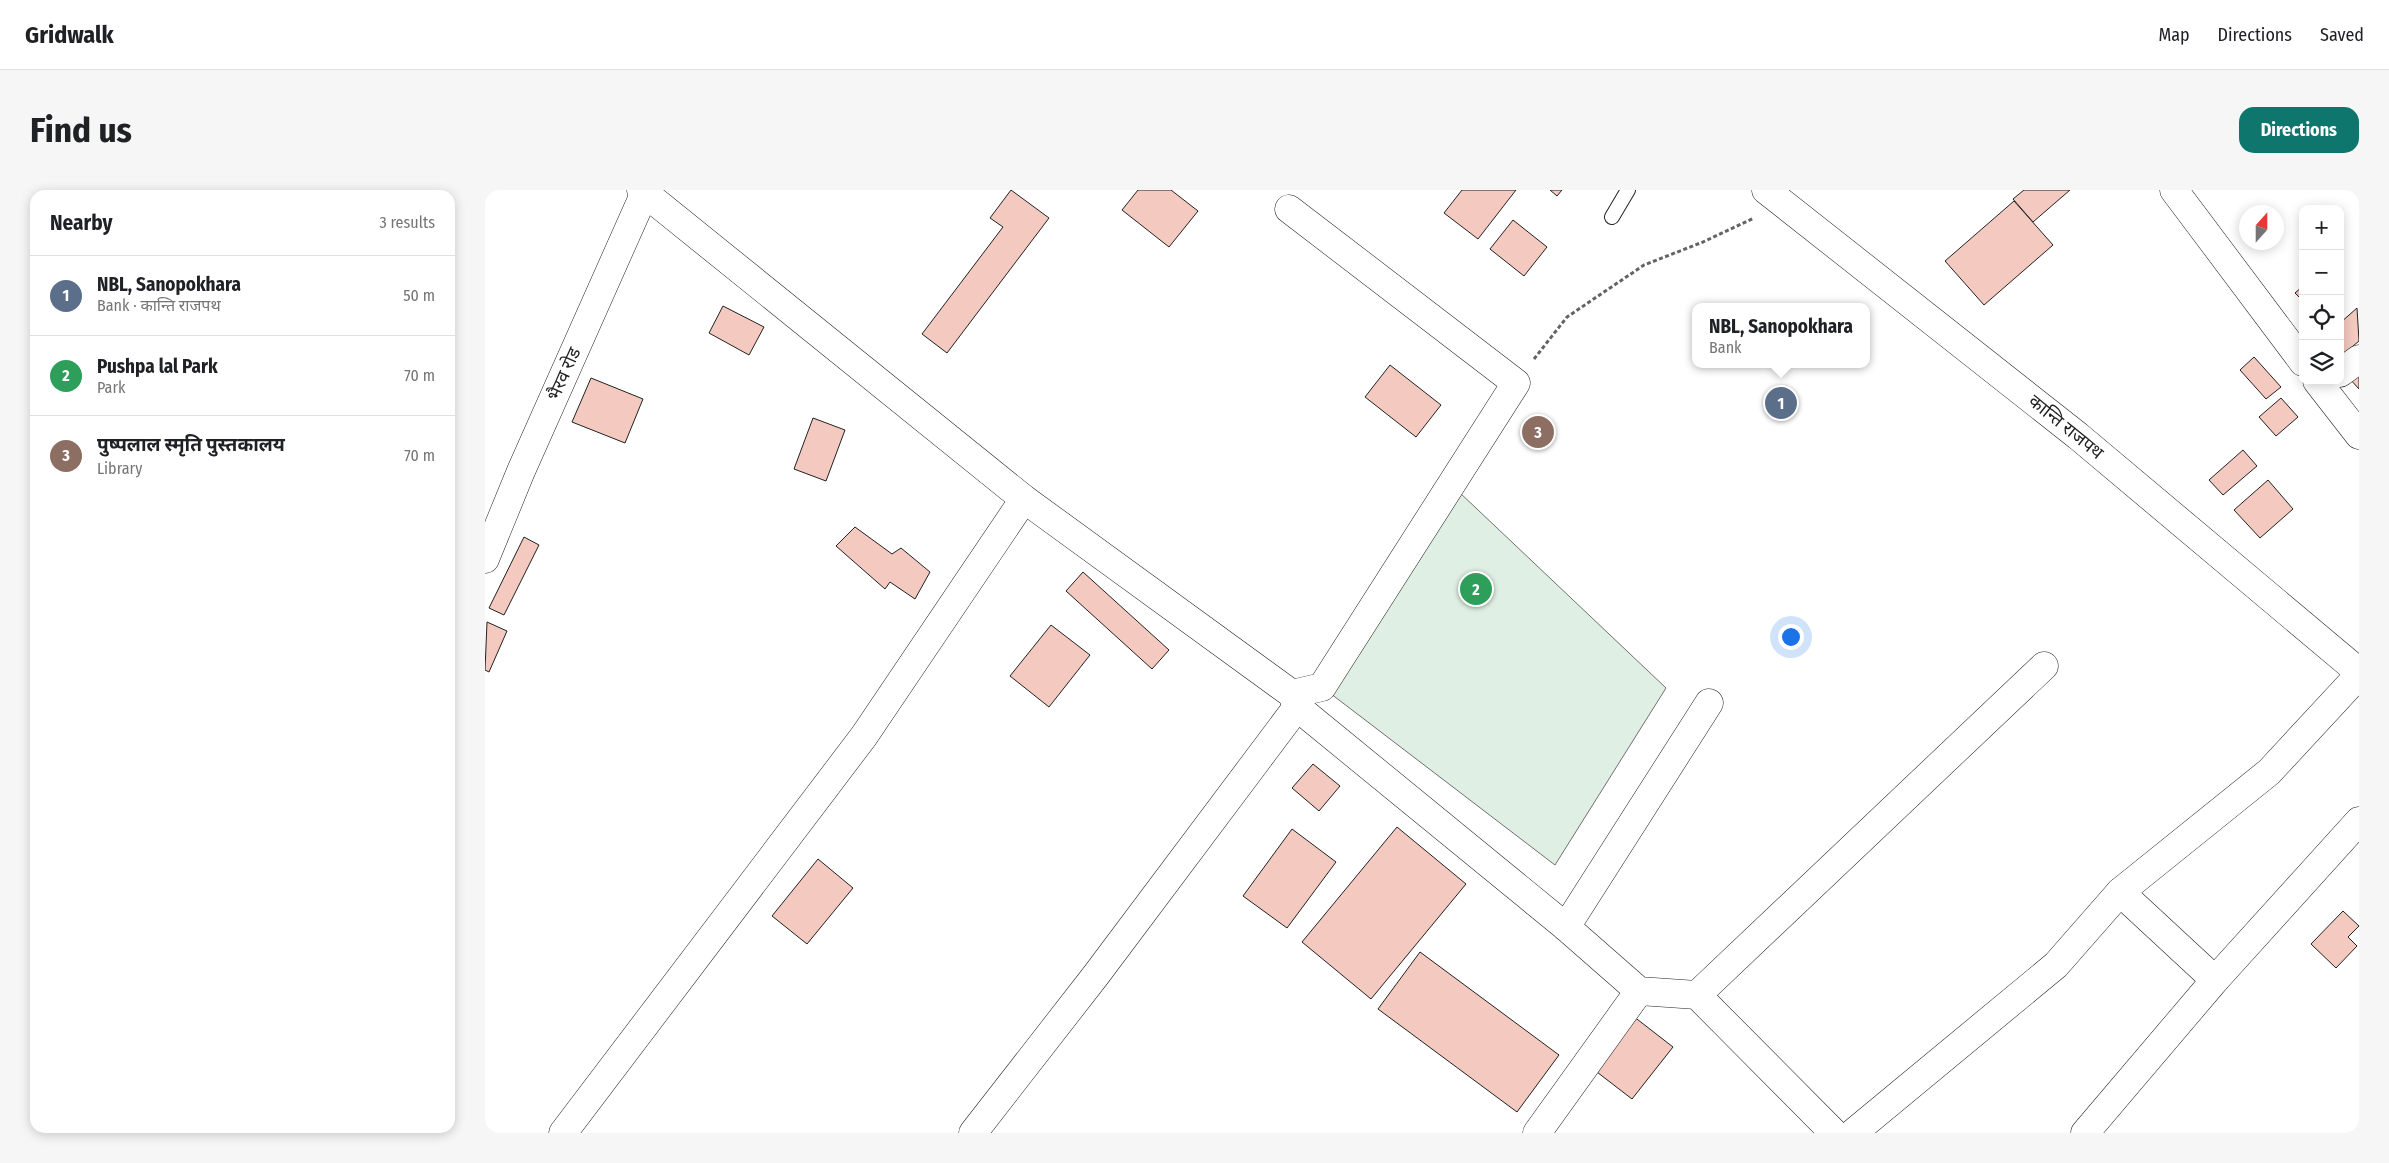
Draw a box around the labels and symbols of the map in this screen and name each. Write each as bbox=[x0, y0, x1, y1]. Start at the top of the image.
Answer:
north arrow bbox=[2239, 205, 2284, 250]
street label: भैरव रोड bbox=[543, 344, 586, 404]
pin: 1 bbox=[1765, 384, 1797, 422]
street label: कान्ति राजपथ bbox=[2024, 390, 2108, 464]
pin: 3 bbox=[1522, 413, 1554, 451]
pin: 2 bbox=[1460, 570, 1492, 608]
your location bbox=[1778, 624, 1804, 650]

